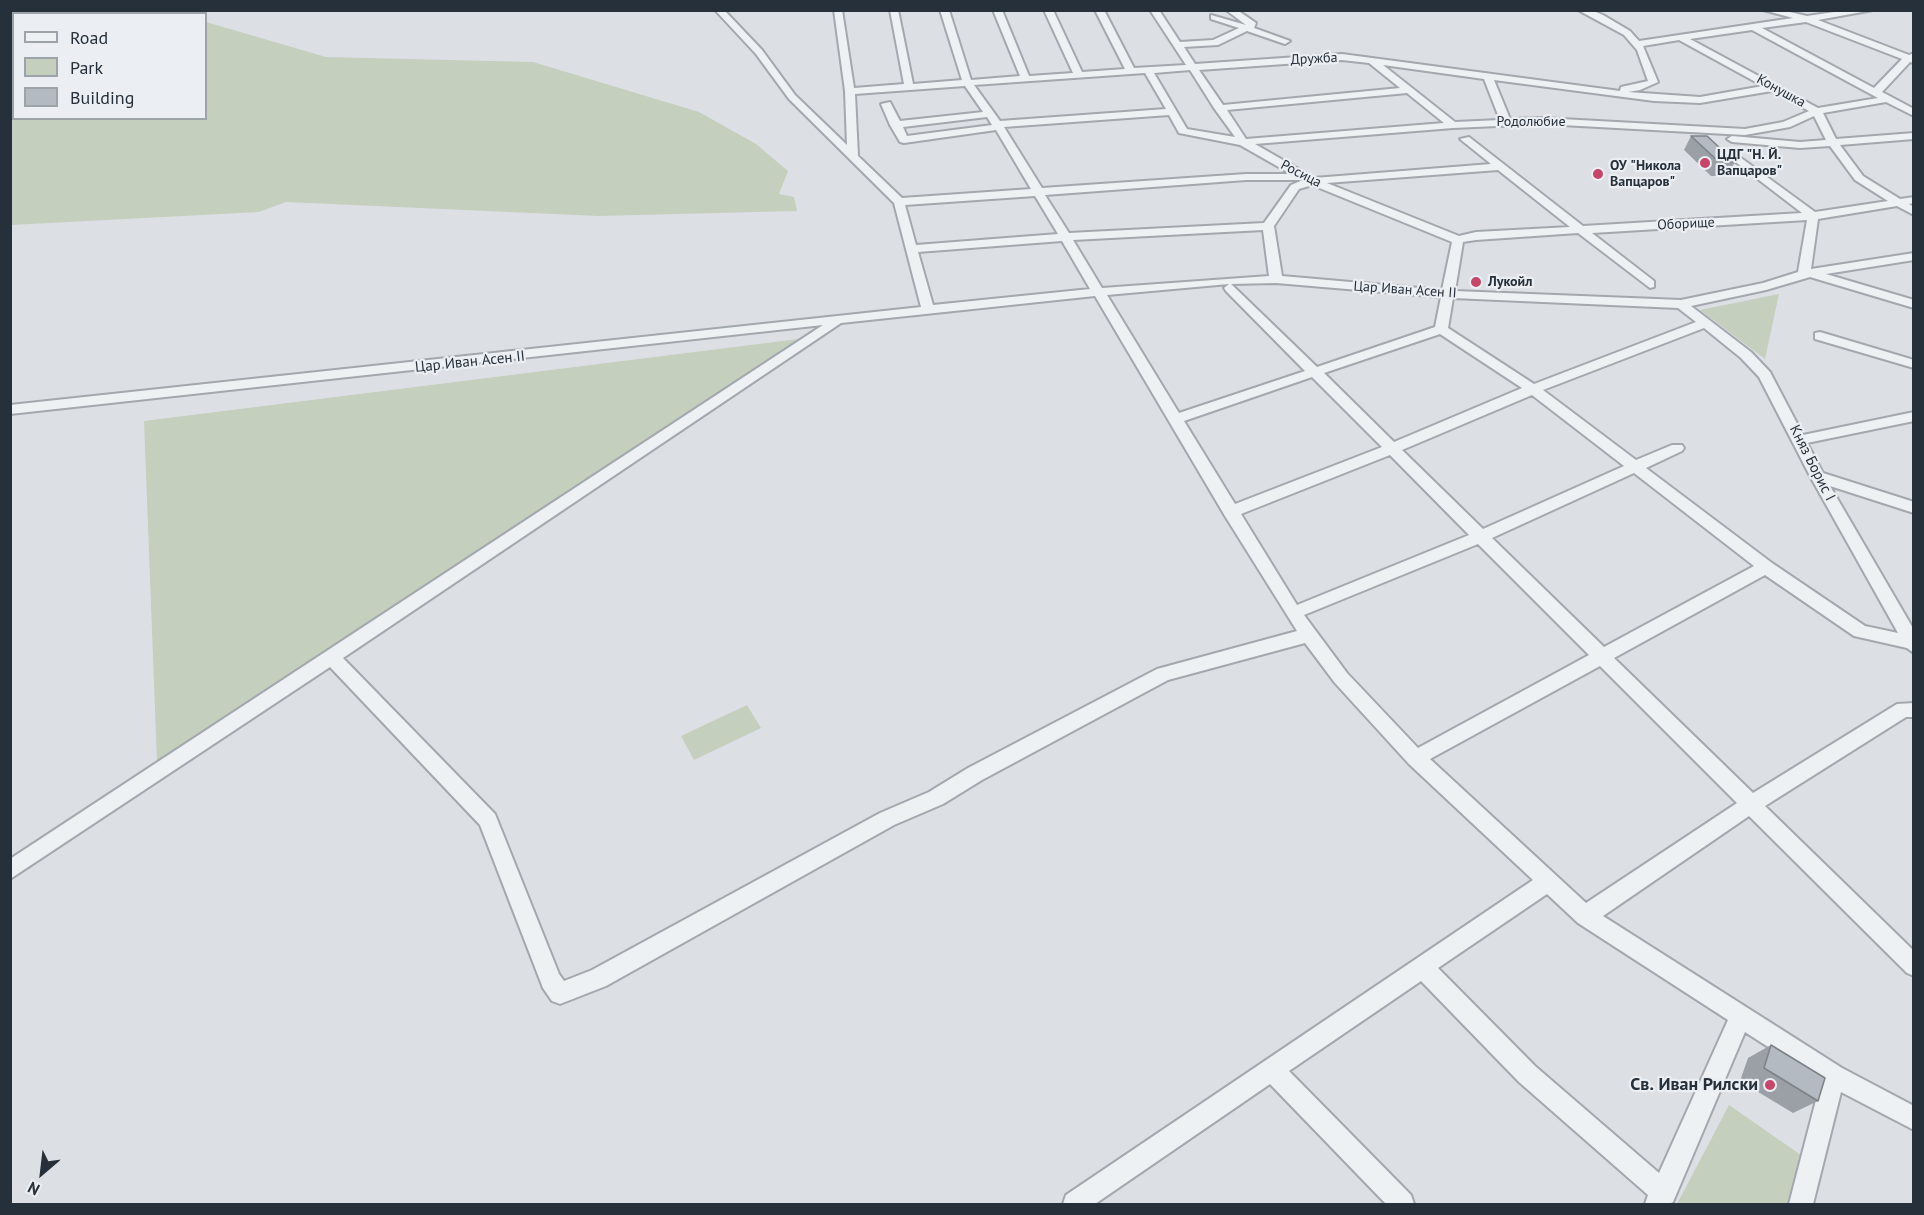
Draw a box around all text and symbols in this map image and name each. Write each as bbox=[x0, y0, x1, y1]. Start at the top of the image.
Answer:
legend bbox=[12, 12, 207, 120]
text: Road bbox=[70, 26, 108, 49]
street label: Дружба bbox=[1290, 49, 1338, 69]
text: Park bbox=[70, 56, 103, 79]
street label: Конушка bbox=[1754, 71, 1808, 111]
text: Building bbox=[70, 86, 134, 109]
street label: Родолюбие bbox=[1496, 114, 1566, 130]
place label: ЦДГ "Н. Й. Вапцаров" bbox=[1717, 147, 1782, 180]
marker: ЦДГ "Н. Й. Вапцаров" bbox=[1698, 156, 1712, 170]
street label: Росица bbox=[1278, 157, 1324, 191]
place label: ОУ "Никола Вапцаров" bbox=[1610, 158, 1681, 190]
marker: ОУ "Никола Вапцаров" bbox=[1591, 167, 1605, 181]
street label: Оборище bbox=[1657, 214, 1715, 234]
place label: Лукойл bbox=[1488, 274, 1532, 290]
marker: Лукойл bbox=[1469, 275, 1483, 289]
street label: Цар Иван Асен II bbox=[1353, 278, 1457, 302]
street label: Цар Иван Асен II bbox=[414, 347, 526, 377]
street label: Княз Борис I bbox=[1785, 422, 1839, 504]
place label: Св. Иван Рилски bbox=[1630, 1074, 1758, 1096]
marker: Св. Иван Рилски bbox=[1763, 1078, 1777, 1092]
north arrow bbox=[12, 1143, 72, 1203]
text: N bbox=[24, 1178, 43, 1200]

